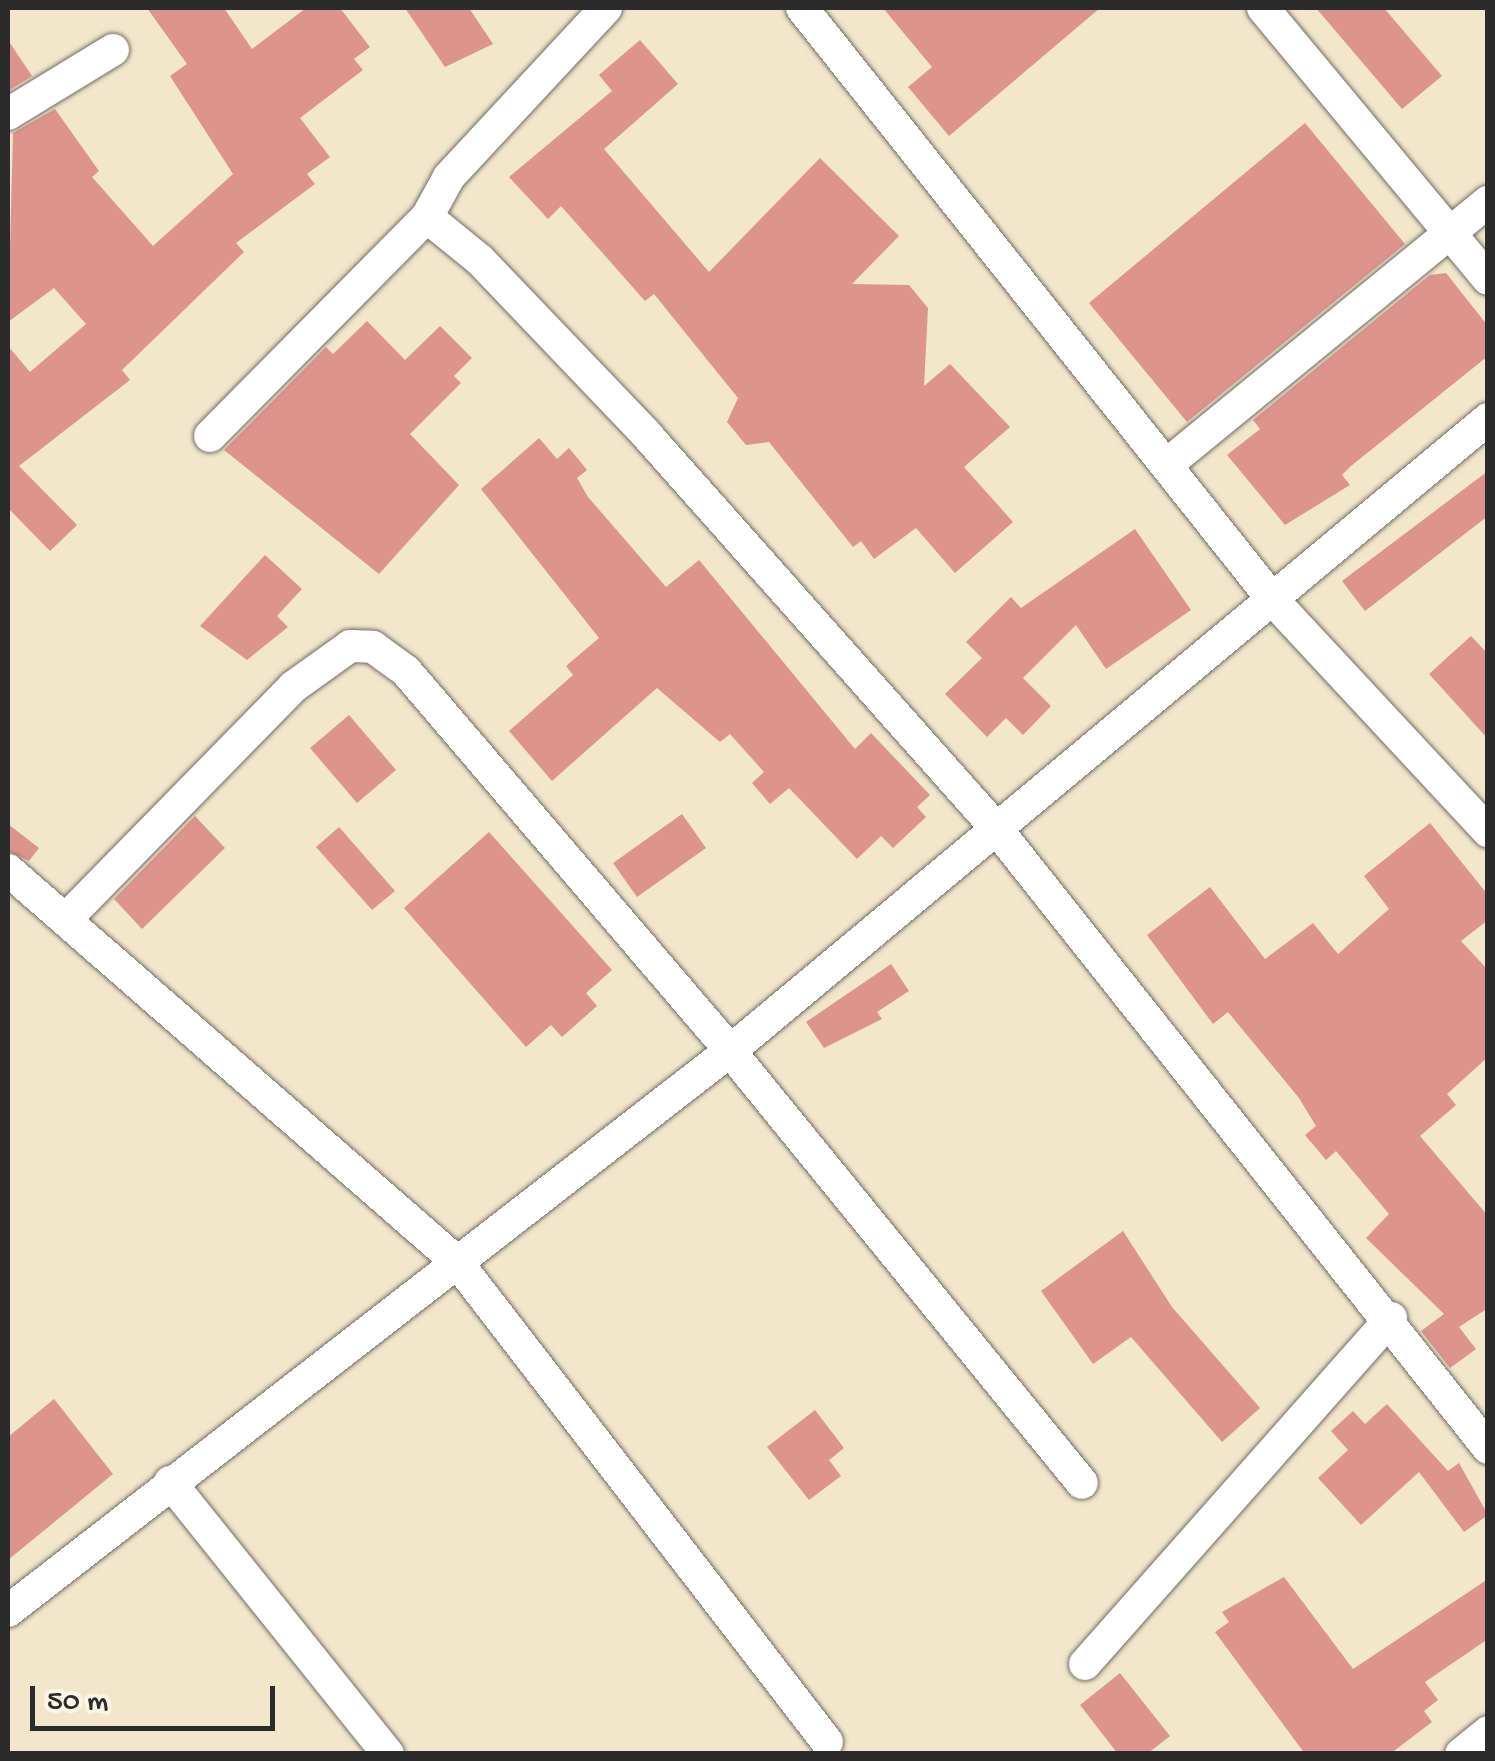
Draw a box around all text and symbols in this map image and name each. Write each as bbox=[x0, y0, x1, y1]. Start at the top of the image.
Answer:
scale bar bbox=[35, 1666, 280, 1728]
text: 50 m bbox=[47, 1686, 108, 1721]

